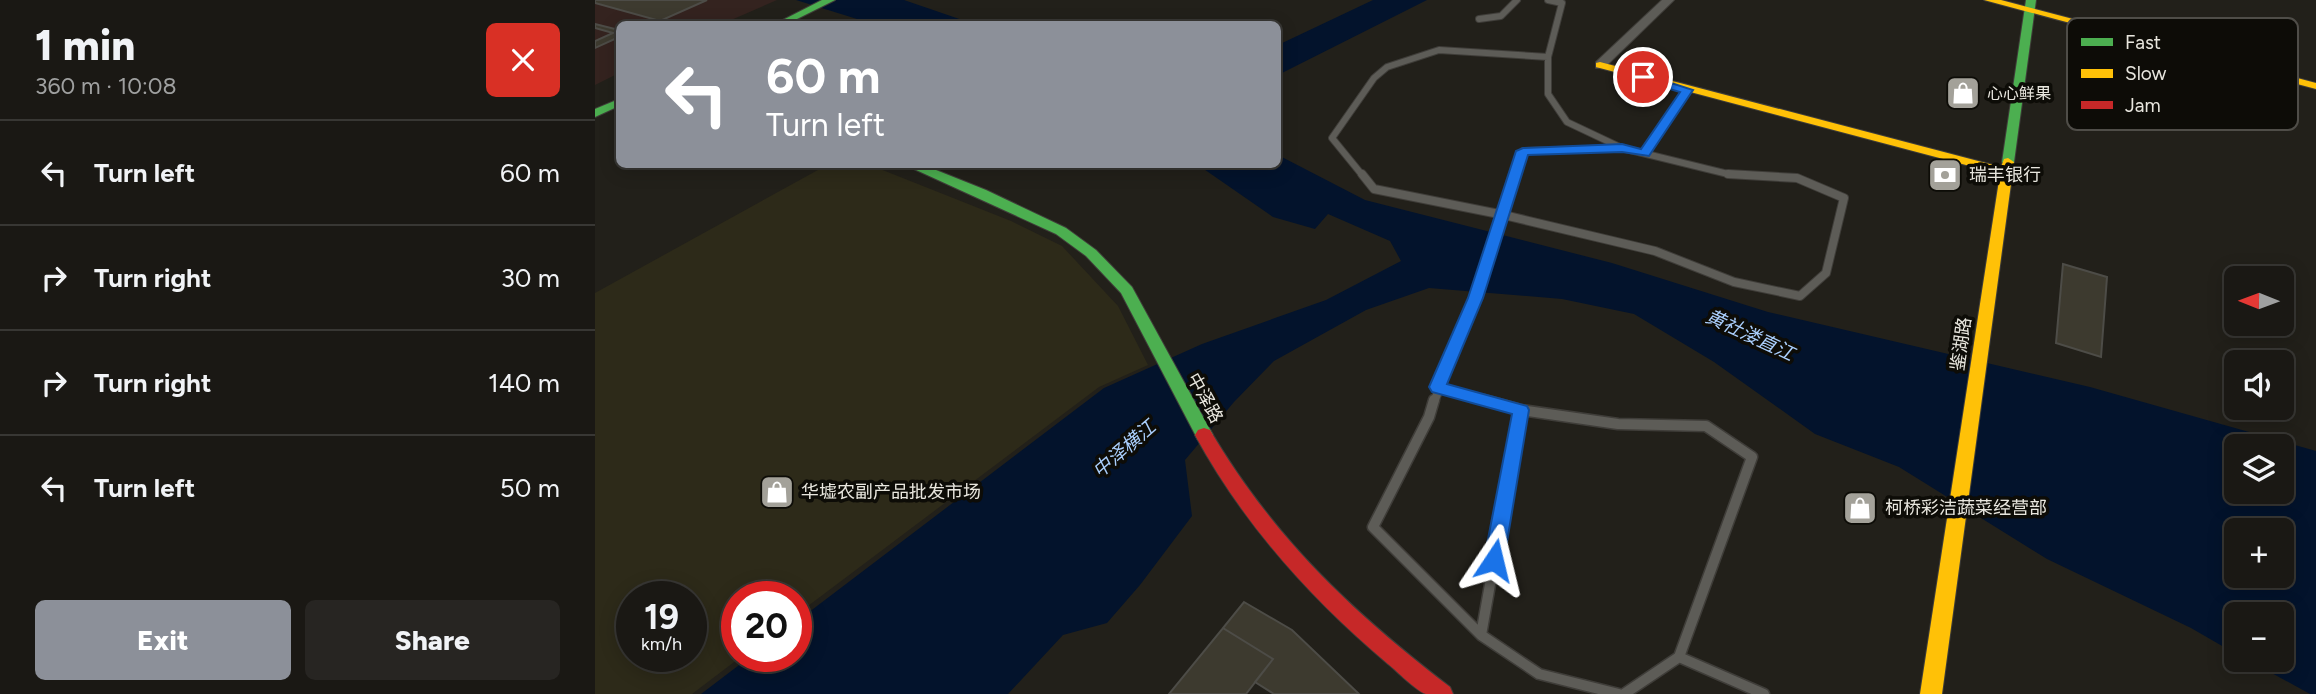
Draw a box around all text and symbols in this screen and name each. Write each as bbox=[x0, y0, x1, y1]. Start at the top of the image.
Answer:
legend bbox=[2067, 18, 2298, 130]
text: 1 min bbox=[35, 20, 135, 71]
button: close bbox=[486, 23, 560, 97]
text: Fast bbox=[2125, 31, 2161, 54]
text: 60 m bbox=[766, 46, 881, 105]
pin bbox=[1613, 47, 1673, 107]
icon: left bbox=[651, 49, 742, 140]
icon: arrive bbox=[1624, 58, 1662, 96]
text: Slow bbox=[2125, 62, 2167, 85]
text: 360 m · 10:08 bbox=[35, 72, 177, 100]
shop icon: 心心鲜果 bbox=[1944, 74, 1982, 112]
place label: 心心鲜果 bbox=[1987, 84, 2051, 103]
text: Jam bbox=[2125, 94, 2161, 117]
text: Turn left bbox=[766, 106, 885, 144]
icon: left bbox=[35, 154, 73, 192]
bank icon: 瑞丰银行 bbox=[1926, 156, 1964, 194]
text: Turn left bbox=[94, 157, 195, 189]
text: 60 m bbox=[500, 157, 560, 189]
place label: 瑞丰银行 bbox=[1969, 164, 2041, 186]
icon: right bbox=[35, 259, 73, 297]
text: Turn right bbox=[94, 262, 211, 294]
text: 30 m bbox=[501, 262, 560, 294]
north arrow bbox=[2224, 266, 2294, 336]
map controls bbox=[2224, 266, 2294, 672]
water label: 黄社溇直江 bbox=[1702, 304, 1800, 366]
street label: 鉴湖路 bbox=[1946, 316, 1976, 372]
button: sound bbox=[2224, 350, 2294, 420]
icon: right bbox=[35, 364, 73, 402]
text: Turn right bbox=[94, 367, 211, 399]
text: 140 m bbox=[488, 367, 560, 399]
street label: 中泽路 bbox=[1182, 369, 1228, 427]
water label: 中泽横江 bbox=[1088, 414, 1162, 483]
button: layers bbox=[2224, 434, 2294, 504]
icon: left bbox=[35, 469, 73, 507]
text: Turn left bbox=[94, 472, 195, 504]
text: 50 m bbox=[500, 472, 560, 504]
shop icon: 华墟农副产品批发市场 bbox=[758, 473, 796, 511]
place label: 华墟农副产品批发市场 bbox=[801, 481, 981, 503]
shop icon: 柯桥彩洁蔬菜经营部 bbox=[1841, 489, 1879, 527]
place label: 柯桥彩洁蔬菜经营部 bbox=[1885, 497, 2047, 519]
button: + bbox=[2224, 518, 2294, 588]
position arrow bbox=[1457, 523, 1531, 597]
speed limit sign: 20 bbox=[721, 581, 812, 672]
text: 19 bbox=[644, 596, 679, 638]
button: Exit bbox=[35, 600, 291, 680]
button: Share bbox=[305, 600, 560, 680]
button: − bbox=[2224, 602, 2294, 672]
text: km/h bbox=[641, 633, 682, 655]

